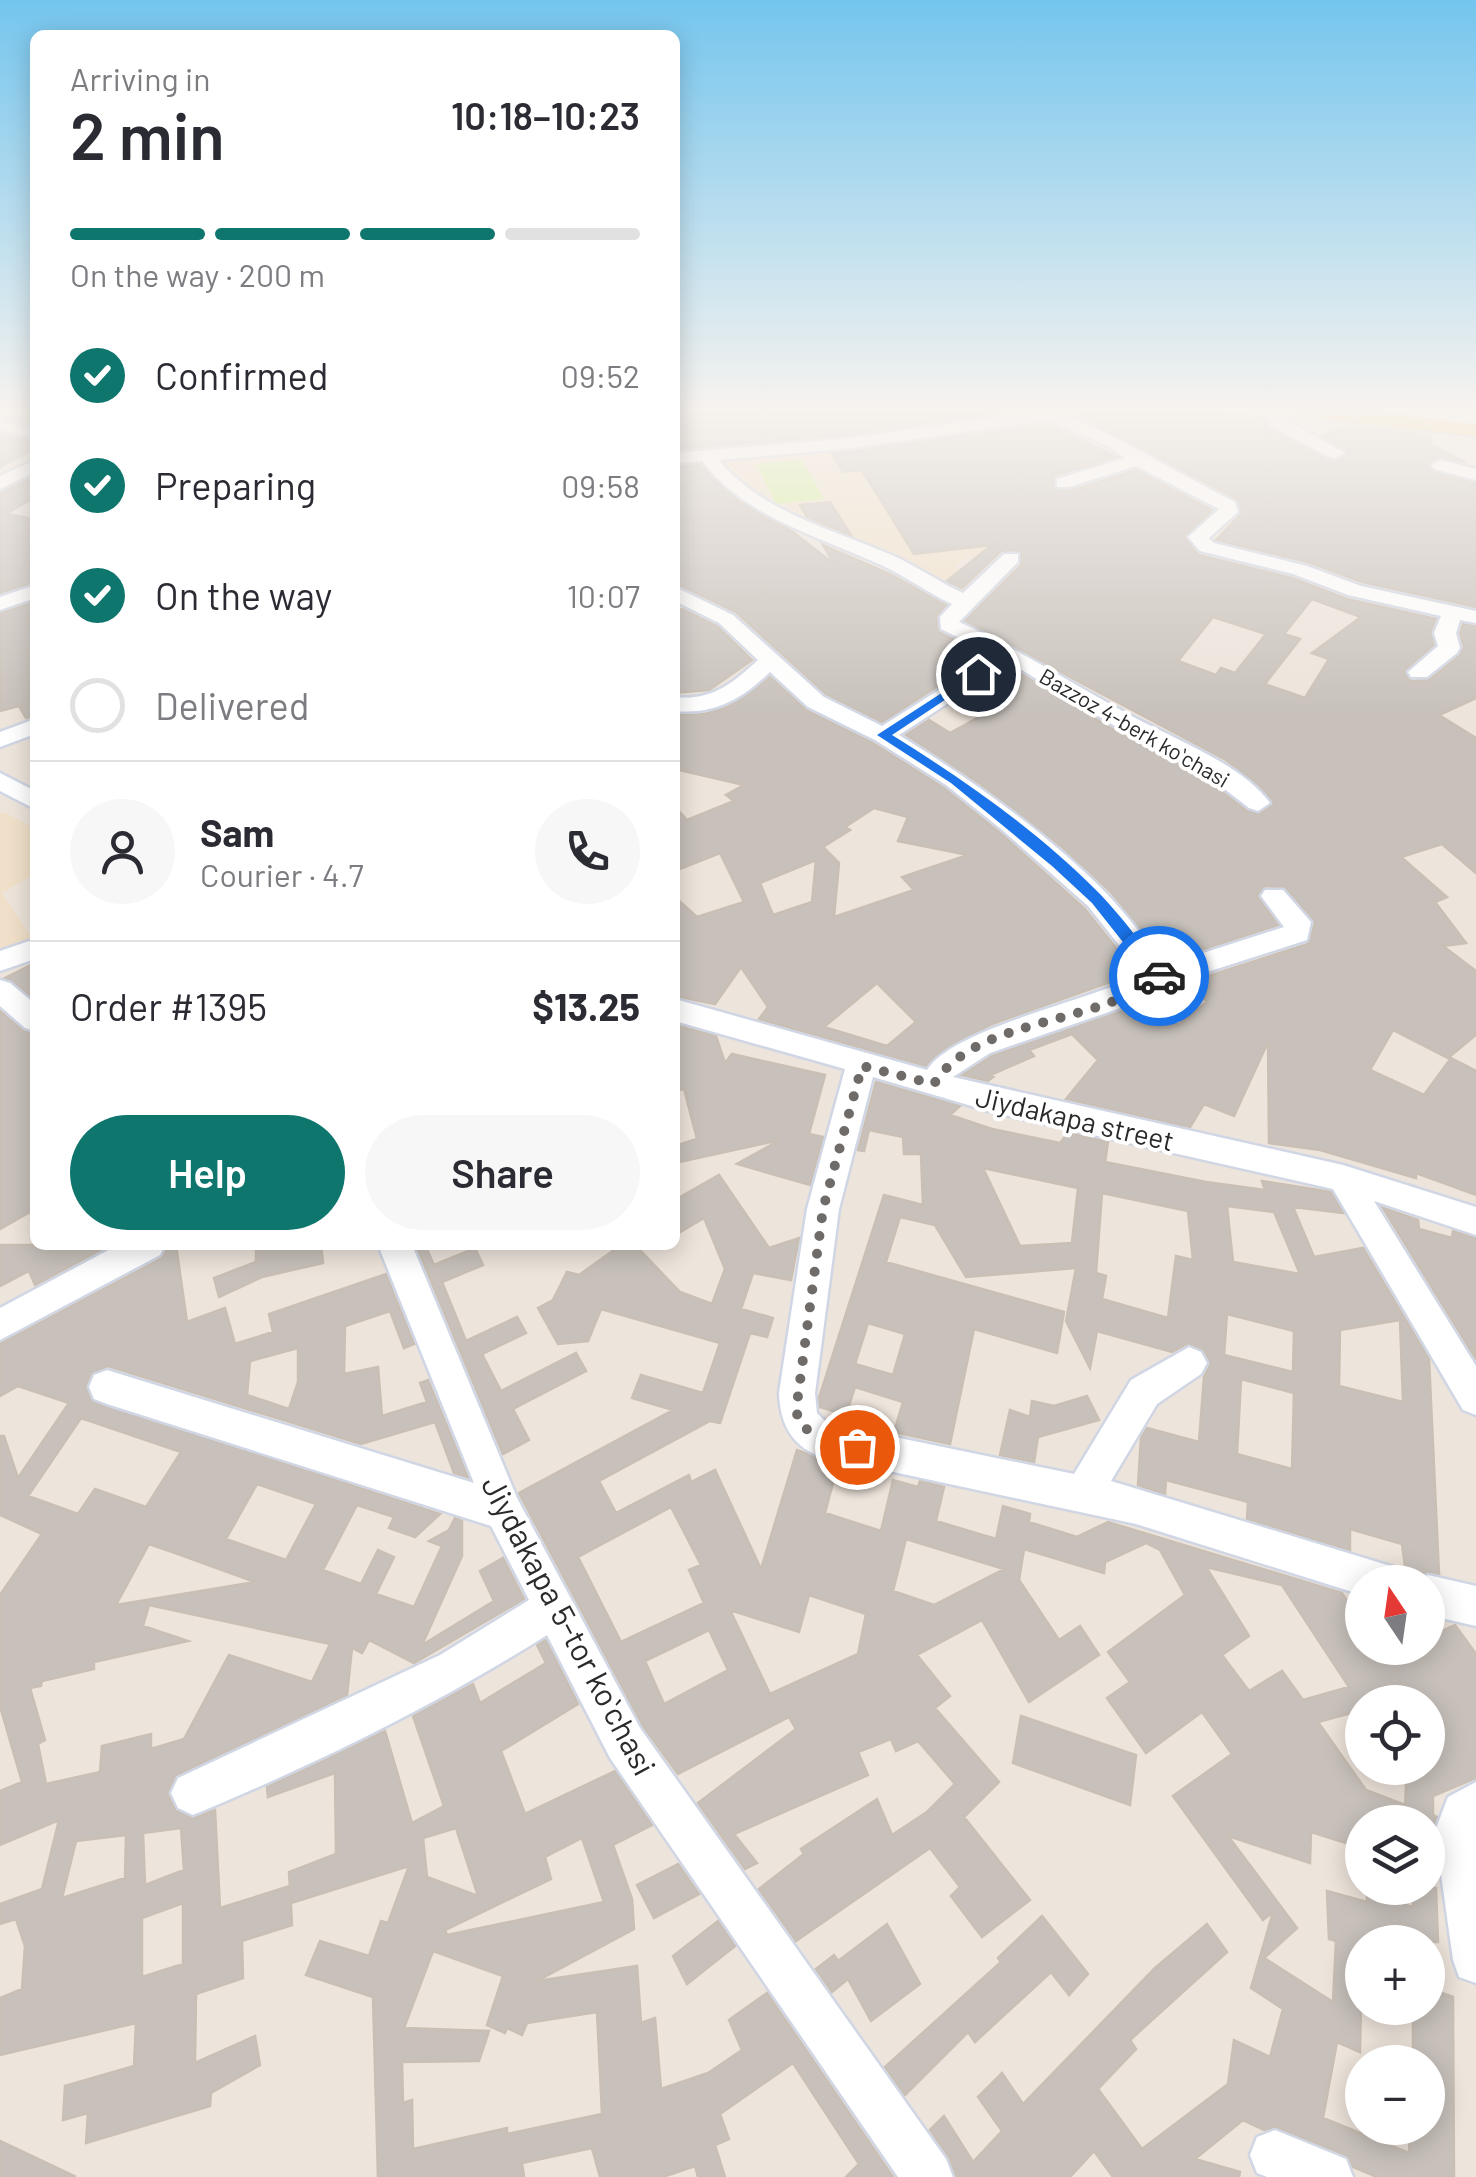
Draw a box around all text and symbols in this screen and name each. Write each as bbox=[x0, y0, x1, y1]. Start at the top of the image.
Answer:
text: Arriving in bbox=[70, 59, 210, 97]
text: 10:18–10:23 bbox=[451, 92, 640, 138]
text: 2 min bbox=[70, 95, 225, 173]
text: On the way · 200 m bbox=[70, 255, 325, 293]
icon: check bbox=[70, 348, 125, 403]
text: Confirmed bbox=[155, 352, 328, 398]
text: 09:52 bbox=[561, 356, 640, 394]
icon: check bbox=[70, 458, 125, 513]
text: Preparing bbox=[155, 462, 316, 508]
text: 09:58 bbox=[561, 466, 640, 504]
icon: check bbox=[70, 568, 125, 623]
text: On the way bbox=[155, 572, 332, 618]
text: 10:07 bbox=[567, 576, 640, 614]
pin bbox=[936, 632, 1021, 717]
icon: home bbox=[951, 647, 1006, 702]
street label: Bazzoz 4-berk koʻchasi bbox=[1035, 662, 1235, 792]
text: Delivered bbox=[155, 682, 309, 728]
button: person bbox=[70, 799, 175, 904]
button: phone bbox=[535, 799, 640, 904]
text: Sam bbox=[200, 809, 274, 855]
text: Courier · 4.7 bbox=[200, 855, 364, 893]
courier bbox=[1109, 926, 1209, 1026]
icon: car bbox=[1132, 949, 1187, 1004]
text: Order #1395 bbox=[70, 983, 267, 1029]
text: $13.25 bbox=[532, 983, 640, 1029]
street label: Jiydakapa street bbox=[973, 1079, 1177, 1157]
button: Help bbox=[70, 1115, 345, 1230]
button: Share bbox=[365, 1115, 640, 1230]
pin bbox=[815, 1405, 900, 1490]
icon: bag bbox=[830, 1420, 885, 1475]
street label: Jiydakapa 5-tor koʻchasi bbox=[475, 1469, 665, 1781]
north arrow bbox=[1345, 1565, 1445, 1665]
map controls bbox=[1345, 1565, 1445, 2145]
button: locate bbox=[1345, 1685, 1445, 1785]
button: layers bbox=[1345, 1805, 1445, 1905]
button: + bbox=[1345, 1925, 1445, 2025]
button: − bbox=[1345, 2045, 1445, 2145]

